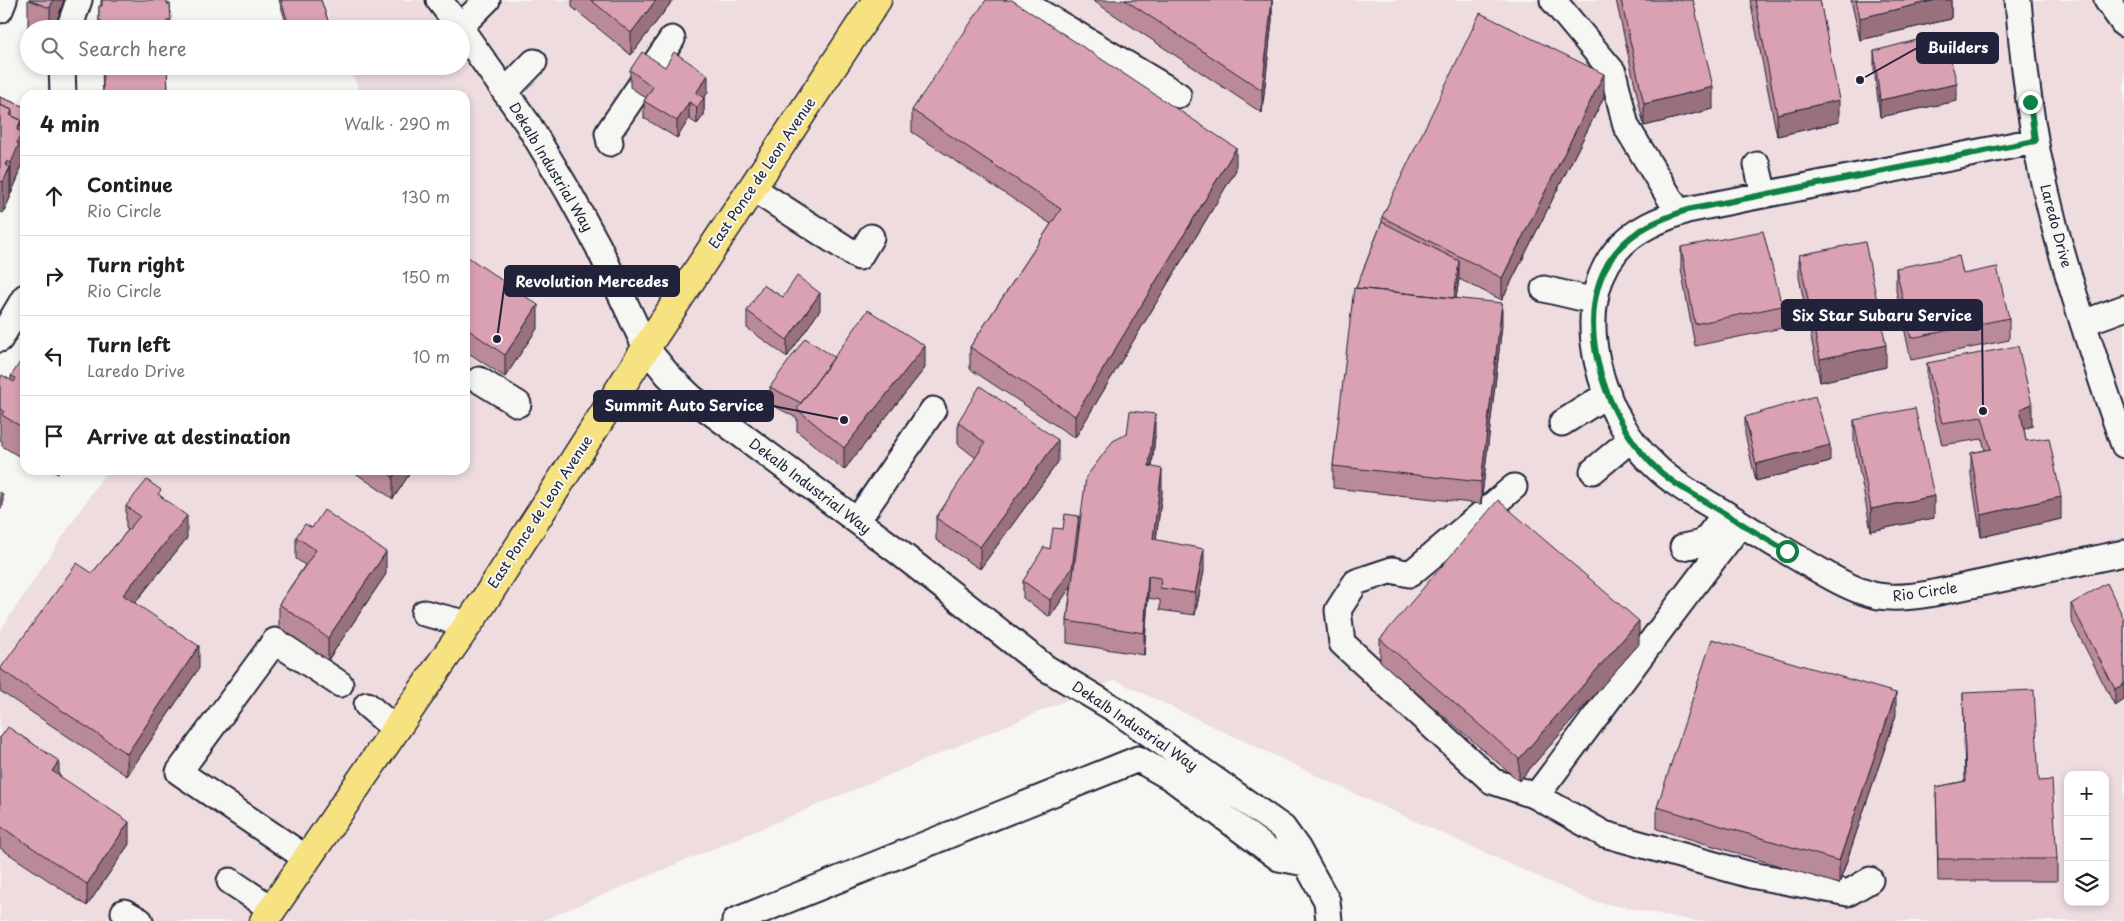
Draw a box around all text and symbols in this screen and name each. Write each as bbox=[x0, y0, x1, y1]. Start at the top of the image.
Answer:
search box bbox=[20, 20, 470, 75]
callout: Builders bbox=[1917, 33, 1998, 63]
icon: search bbox=[38, 34, 66, 62]
text: Search here bbox=[78, 34, 187, 62]
text: Builders bbox=[1928, 35, 1988, 58]
route end bbox=[2019, 91, 2042, 114]
street label: East Ponce de Leon Avenue bbox=[703, 93, 820, 253]
street label: Dekalb Industrial Way bbox=[504, 98, 599, 236]
text: 4 min bbox=[40, 107, 100, 139]
text: Walk · 290 m bbox=[344, 111, 450, 135]
text: Continue bbox=[87, 170, 173, 198]
icon: ahead bbox=[40, 182, 68, 210]
street label: Laredo Drive bbox=[2035, 182, 2078, 270]
text: 130 m bbox=[402, 184, 450, 208]
text: Rio Circle bbox=[87, 198, 162, 222]
text: Turn right bbox=[87, 250, 185, 278]
icon: right bbox=[40, 262, 68, 290]
text: 150 m bbox=[402, 264, 450, 288]
callout: Revolution Mercedes bbox=[505, 266, 679, 296]
text: Revolution Mercedes bbox=[515, 269, 669, 292]
text: Rio Circle bbox=[87, 278, 162, 302]
callout: Six Star Subaru Service bbox=[1782, 300, 1982, 330]
text: Six Star Subaru Service bbox=[1792, 303, 1972, 326]
text: Turn left bbox=[87, 330, 171, 358]
icon: left bbox=[40, 342, 68, 370]
text: 10 m bbox=[413, 344, 450, 368]
text: Laredo Drive bbox=[87, 358, 185, 382]
callout: Summit Auto Service bbox=[594, 391, 773, 421]
text: Summit Auto Service bbox=[604, 393, 764, 416]
icon: arrive bbox=[40, 422, 68, 450]
text: Arrive at destination bbox=[87, 422, 291, 450]
street label: East Ponce de Leon Avenue bbox=[482, 431, 597, 592]
street label: Dekalb Industrial Way bbox=[745, 433, 876, 538]
route start bbox=[1776, 540, 1799, 563]
street label: Rio Circle bbox=[1891, 577, 1959, 606]
street label: Dekalb Industrial Way bbox=[1068, 676, 1202, 776]
map controls bbox=[2064, 771, 2109, 906]
button: + bbox=[2064, 771, 2109, 816]
button: − bbox=[2064, 816, 2109, 861]
button: layers bbox=[2064, 861, 2109, 906]

